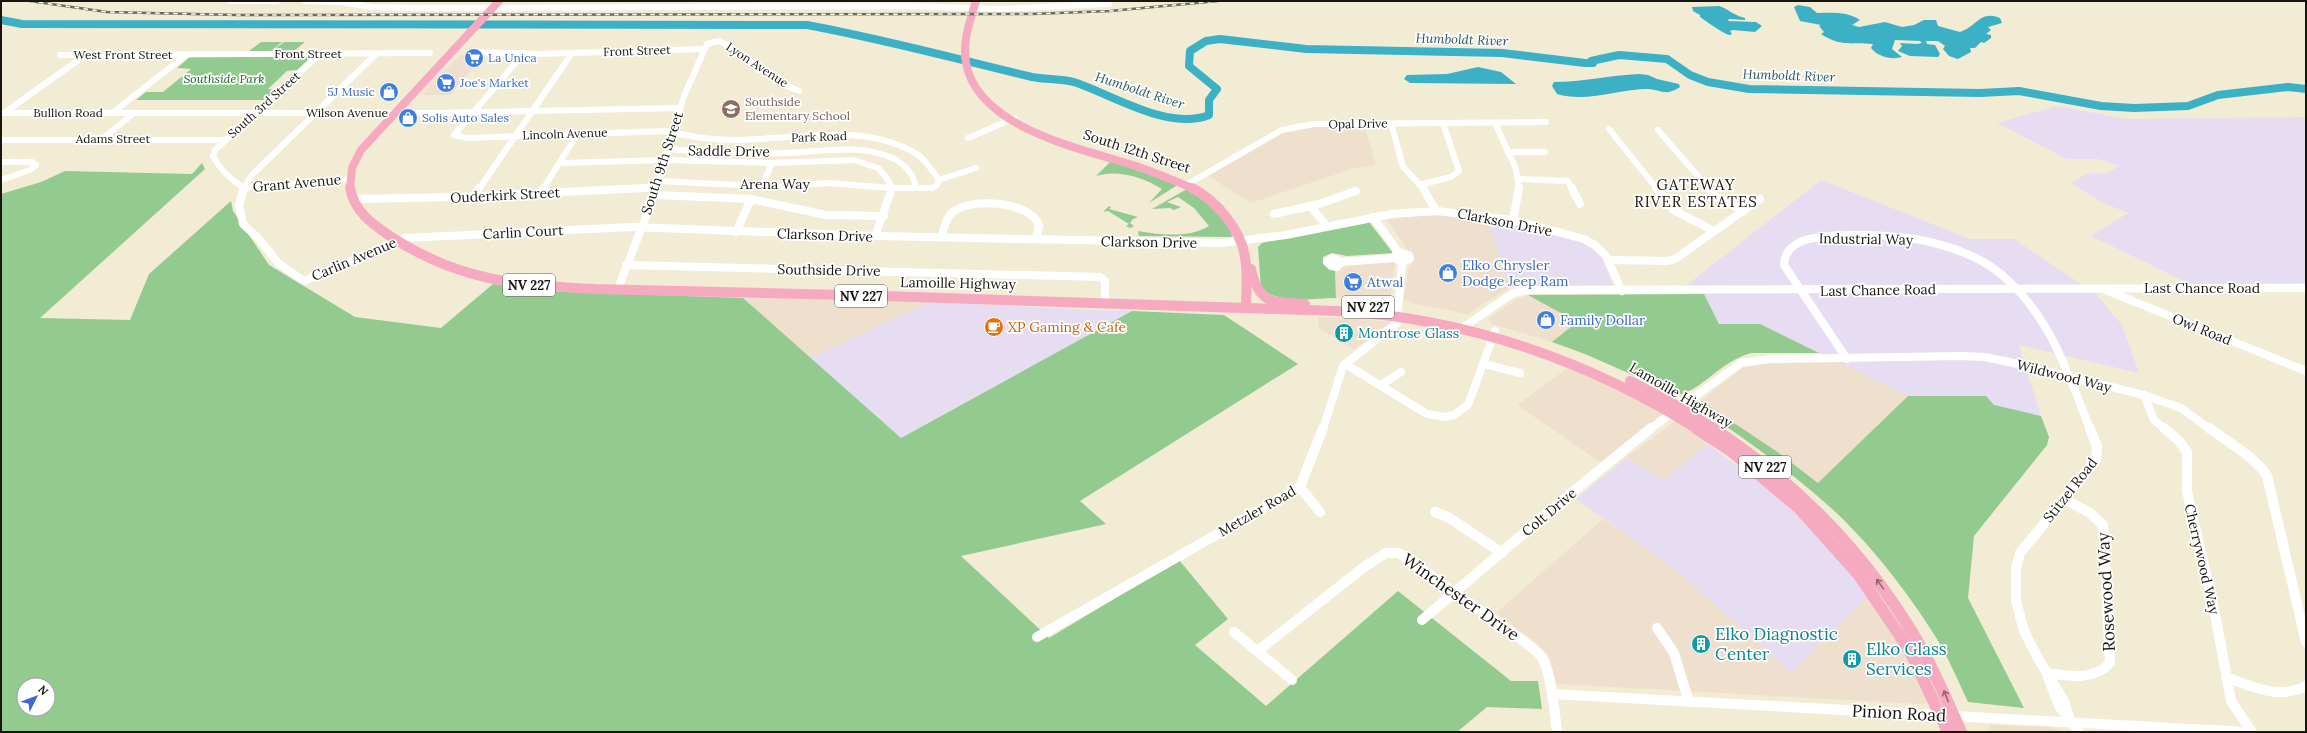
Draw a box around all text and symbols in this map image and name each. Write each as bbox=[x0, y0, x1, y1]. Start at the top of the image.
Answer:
water label: Humboldt River bbox=[1415, 29, 1509, 50]
street label: Lyon Avenue bbox=[723, 39, 792, 90]
street label: Front Street bbox=[603, 42, 671, 59]
street label: Front Street bbox=[274, 46, 342, 61]
street label: West Front Street bbox=[74, 47, 173, 62]
supermarket icon: La Unica bbox=[463, 47, 485, 69]
place label: La Unica bbox=[488, 50, 537, 65]
water label: Humboldt River bbox=[1742, 65, 1836, 86]
street label: South 3rd Street bbox=[224, 68, 303, 141]
water label: Humboldt River bbox=[1093, 68, 1187, 113]
park label: Southside Park bbox=[183, 71, 265, 86]
supermarket icon: Joe's Market bbox=[435, 72, 457, 94]
place label: Joe's Market bbox=[459, 75, 529, 90]
shop icon: 5J Music bbox=[378, 81, 400, 103]
place label: 5J Music bbox=[327, 84, 375, 99]
place label: Southside Elementary School bbox=[745, 94, 850, 123]
school or university icon: Southside Elementary School bbox=[720, 98, 742, 120]
street label: Bullion Road bbox=[33, 105, 103, 120]
street label: Wilson Avenue bbox=[306, 105, 389, 120]
shop icon: Solis Auto Sales bbox=[397, 107, 419, 129]
street label: South 9th Street bbox=[637, 109, 687, 217]
place label: Solis Auto Sales bbox=[422, 110, 509, 125]
street label: Opal Drive bbox=[1328, 115, 1388, 132]
street label: Lincoln Avenue bbox=[522, 124, 608, 142]
street label: South 12th Street bbox=[1081, 125, 1193, 177]
street label: Park Road bbox=[791, 128, 847, 145]
street label: Adams Street bbox=[75, 131, 151, 146]
street label: Saddle Drive bbox=[688, 141, 771, 161]
street label: Grant Avenue bbox=[252, 170, 342, 196]
street label: Arena Way bbox=[739, 175, 810, 193]
district label: GATEWAY RIVER ESTATES bbox=[1634, 175, 1758, 211]
street label: Ouderkirk Street bbox=[450, 183, 561, 207]
street label: Clarkson Drive bbox=[1456, 204, 1554, 240]
street label: Carlin Court bbox=[482, 221, 564, 243]
street label: Clarkson Drive bbox=[777, 224, 874, 246]
street label: Industrial Way bbox=[1819, 229, 1914, 249]
street label: Clarkson Drive bbox=[1101, 232, 1198, 252]
street label: Carlin Avenue bbox=[309, 233, 400, 285]
place label: Elko Chrysler Dodge Jeep Ram bbox=[1462, 256, 1569, 290]
street label: Southside Drive bbox=[777, 260, 881, 280]
shop icon: Elko Chrysler Dodge Jeep Ram bbox=[1437, 262, 1459, 284]
supermarket icon: Atwal bbox=[1342, 271, 1364, 293]
street label: Lamoille Highway bbox=[900, 273, 1017, 293]
place label: Atwal bbox=[1366, 273, 1404, 291]
road number: NV 227 bbox=[503, 274, 555, 296]
street label: Last Chance Road bbox=[2144, 279, 2260, 297]
street label: Last Chance Road bbox=[1820, 280, 1936, 300]
road number: NV 227 bbox=[835, 285, 887, 307]
road number: NV 227 bbox=[1342, 296, 1394, 318]
shop icon: Family Dollar bbox=[1535, 309, 1557, 331]
street label: Owl Road bbox=[2170, 309, 2234, 349]
place label: Family Dollar bbox=[1560, 311, 1645, 329]
cafe icon: XP Gaming & Cafe bbox=[983, 316, 1005, 338]
place label: XP Gaming & Cafe bbox=[1008, 318, 1127, 336]
building icon: Montrose Glass bbox=[1333, 322, 1355, 344]
place label: Montrose Glass bbox=[1358, 324, 1459, 342]
street label: Wildwood Way bbox=[2015, 356, 2114, 397]
street label: Lamoille Highway bbox=[1626, 358, 1736, 432]
street label: Stitzel Road bbox=[2039, 454, 2101, 526]
road number: NV 227 bbox=[1739, 456, 1791, 478]
street label: Metzler Road bbox=[1215, 482, 1299, 540]
street label: Colt Drive bbox=[1518, 484, 1580, 540]
street label: Cherrywood Way bbox=[2181, 502, 2224, 617]
street label: Rosewood Way bbox=[2092, 532, 2120, 652]
street label: Winchester Drive bbox=[1398, 548, 1524, 646]
one-way arrow bbox=[1876, 579, 1884, 590]
place label: Elko Diagnostic Center bbox=[1715, 623, 1838, 665]
building icon: Elko Diagnostic Center bbox=[1690, 633, 1712, 655]
place label: Elko Glass Services bbox=[1866, 638, 1947, 680]
building icon: Elko Glass Services bbox=[1841, 648, 1863, 670]
north arrow bbox=[16, 677, 56, 717]
text: N bbox=[35, 682, 52, 699]
one-way arrow bbox=[1942, 690, 1949, 702]
street label: Pinion Road bbox=[1851, 700, 1947, 726]

